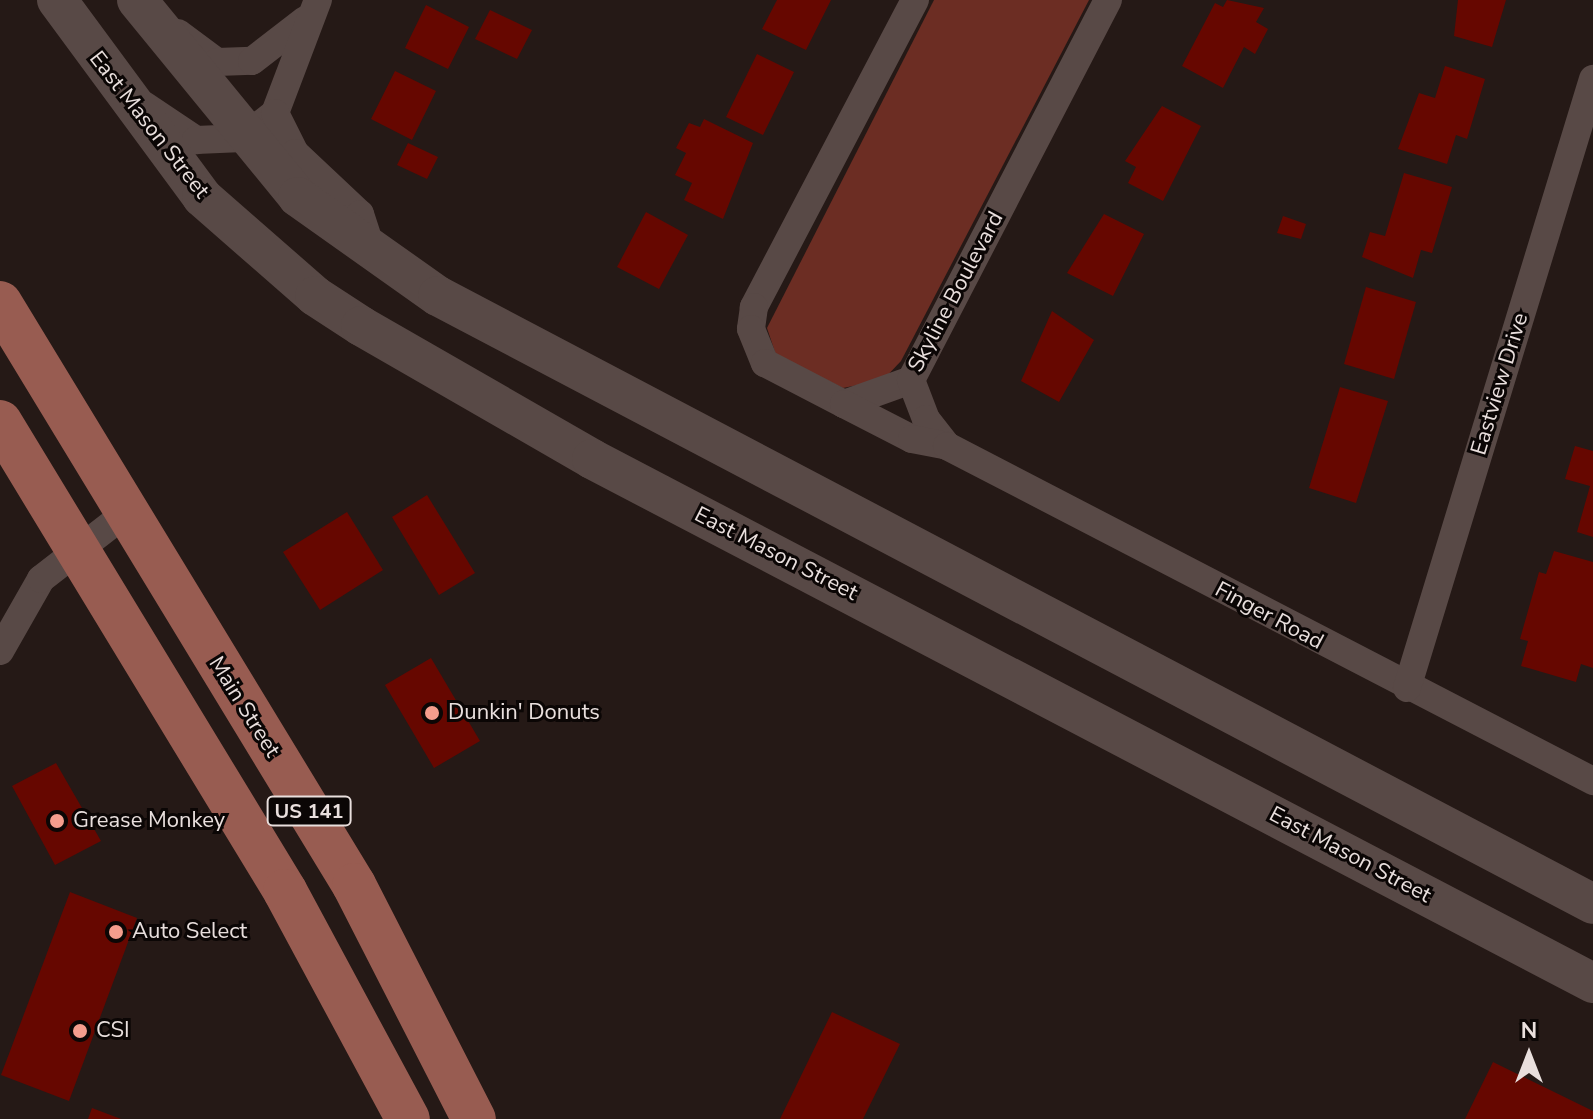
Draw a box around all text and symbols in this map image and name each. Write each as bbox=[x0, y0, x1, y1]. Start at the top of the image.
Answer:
street label: East Mason Street bbox=[83, 46, 215, 204]
street label: Skyline Boulevard bbox=[903, 207, 1009, 377]
street label: Eastview Drive bbox=[1466, 310, 1534, 458]
street label: East Mason Street bbox=[690, 501, 862, 607]
street label: Finger Road bbox=[1210, 576, 1328, 656]
street label: Main Street bbox=[203, 652, 285, 762]
place label: Dunkin' Donuts bbox=[448, 700, 600, 726]
marker: Dunkin' Donuts bbox=[423, 704, 441, 722]
road number: US 141 bbox=[265, 795, 353, 827]
street label: East Mason Street bbox=[1265, 801, 1435, 909]
place label: Grease Monkey bbox=[73, 808, 225, 834]
marker: Grease Monkey bbox=[48, 812, 66, 830]
place label: Auto Select bbox=[132, 919, 247, 945]
marker: Auto Select bbox=[107, 923, 125, 941]
north arrow bbox=[1489, 1015, 1569, 1095]
text: N bbox=[1521, 1016, 1537, 1046]
place label: CSI bbox=[96, 1018, 130, 1044]
marker: CSI bbox=[71, 1022, 89, 1040]

